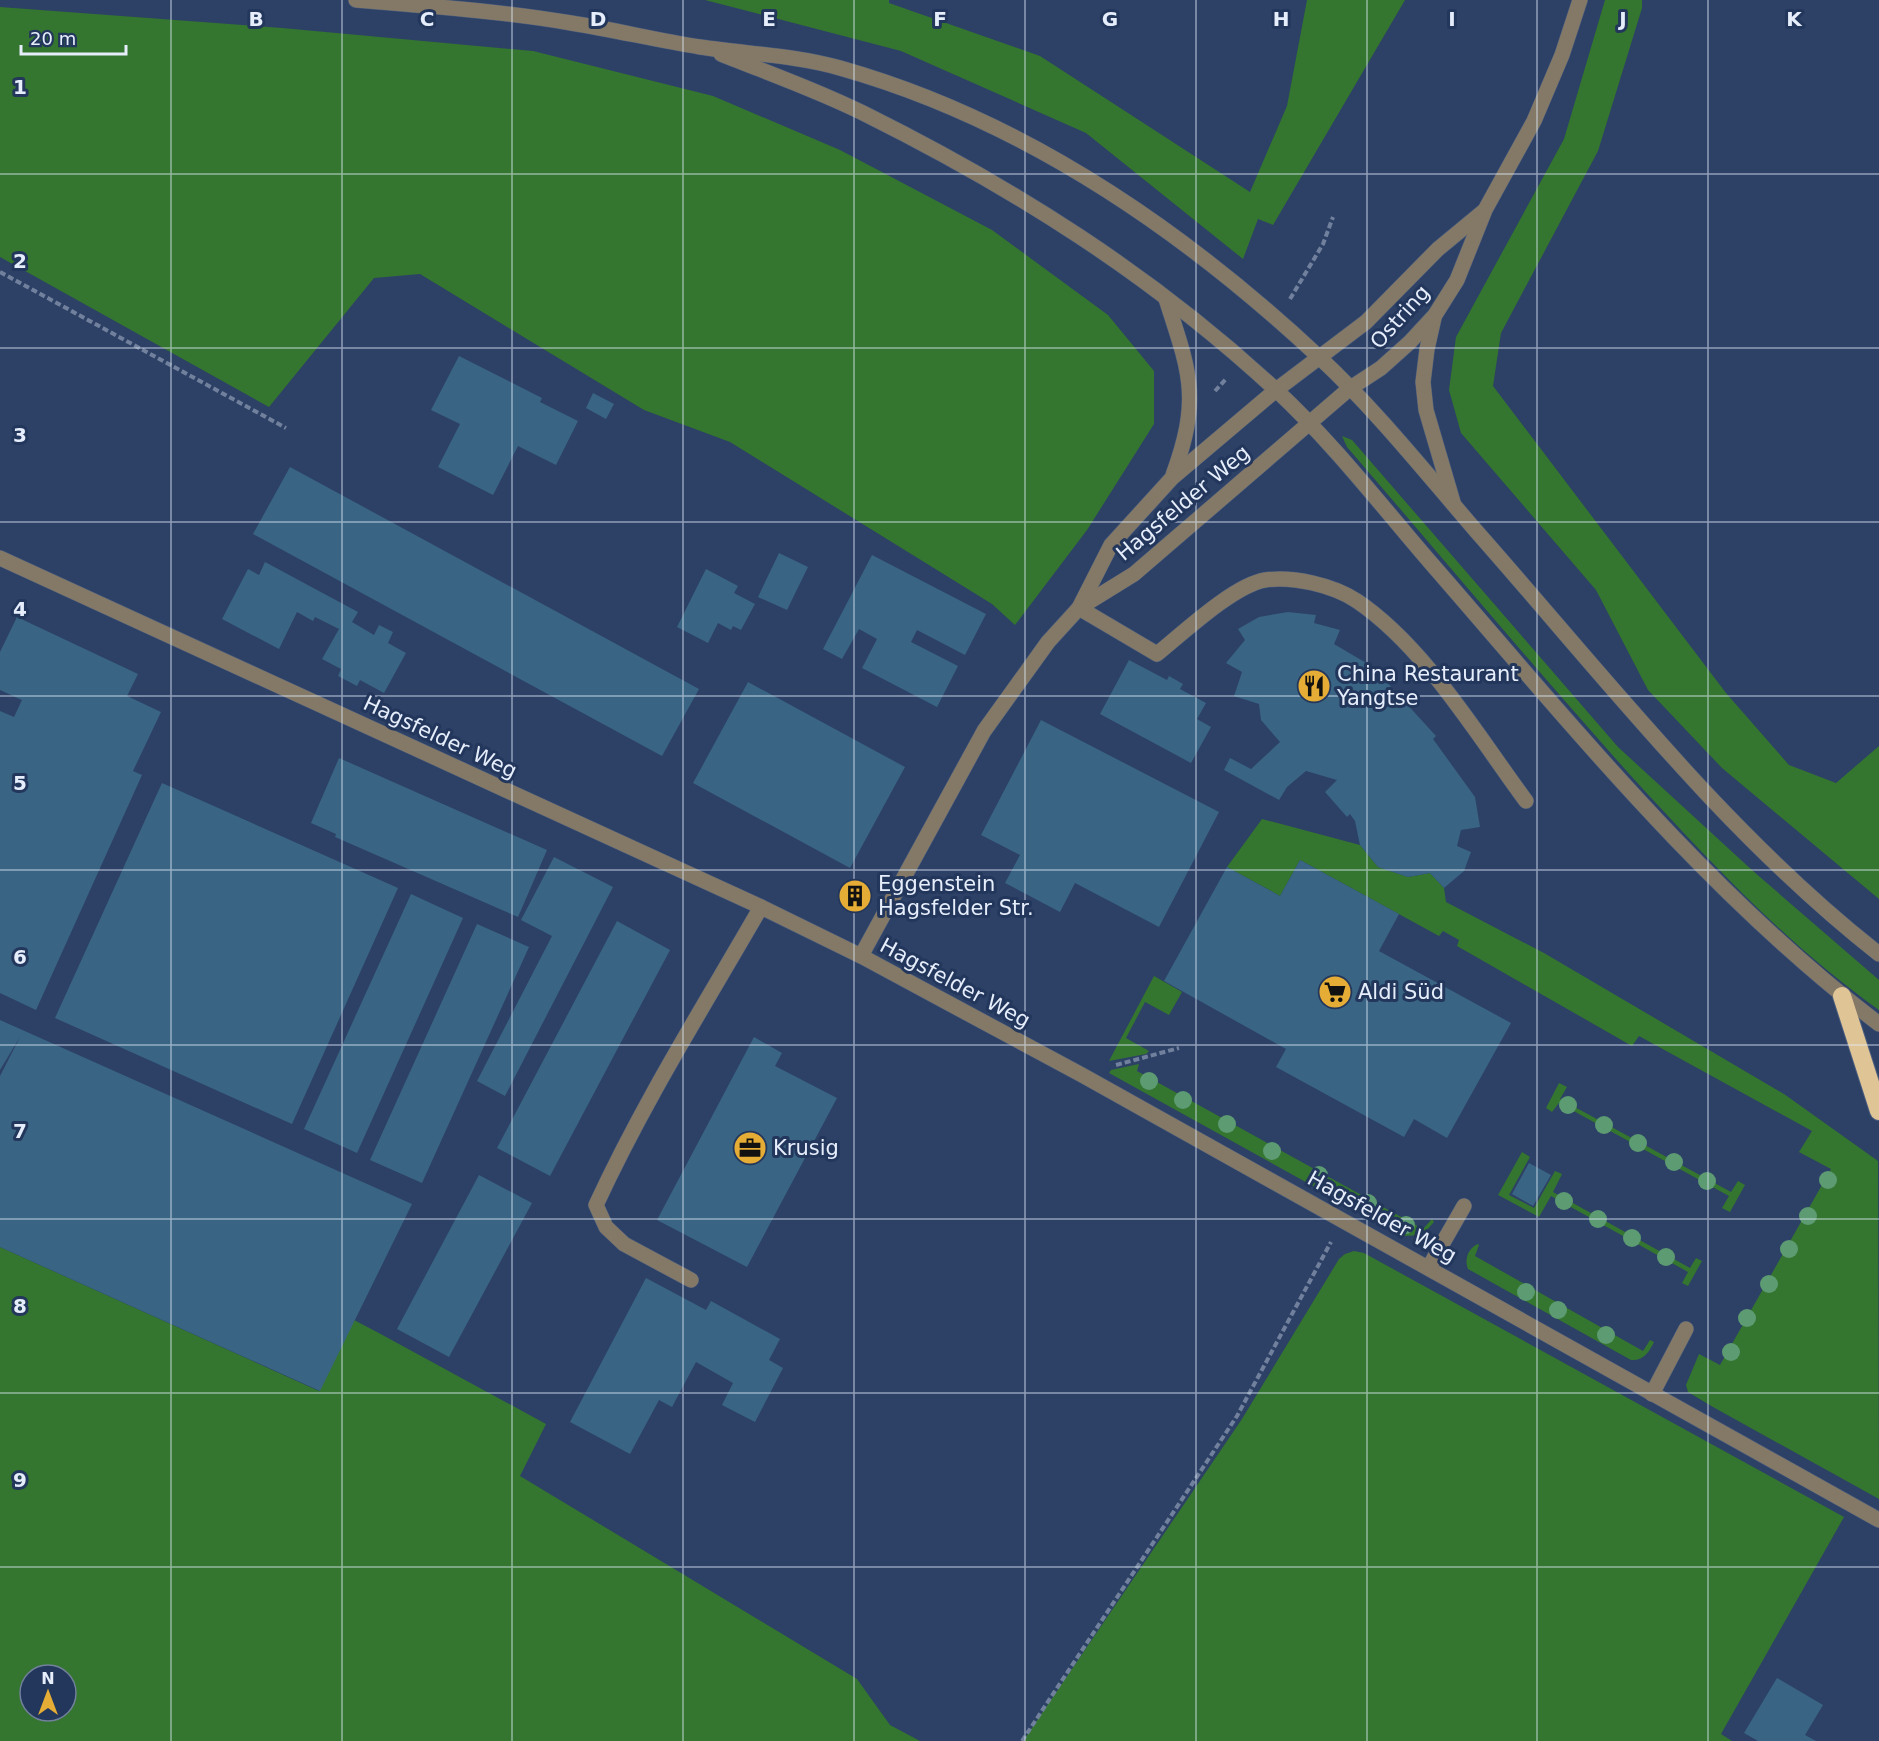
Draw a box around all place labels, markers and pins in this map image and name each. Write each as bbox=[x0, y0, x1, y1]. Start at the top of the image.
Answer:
place label: China Restaurant Yangtse bbox=[1336, 662, 1519, 710]
restaurant icon: China Restaurant Yangtse bbox=[1296, 668, 1332, 704]
place label: Eggenstein Hagsfelder Str. bbox=[878, 872, 1034, 920]
building icon: Eggenstein Hagsfelder Str. bbox=[837, 878, 873, 914]
supermarket icon: Aldi Süd bbox=[1317, 974, 1353, 1010]
place label: Aldi Süd bbox=[1358, 980, 1444, 1004]
office icon: Krusig bbox=[732, 1130, 768, 1166]
place label: Krusig bbox=[773, 1136, 839, 1160]

